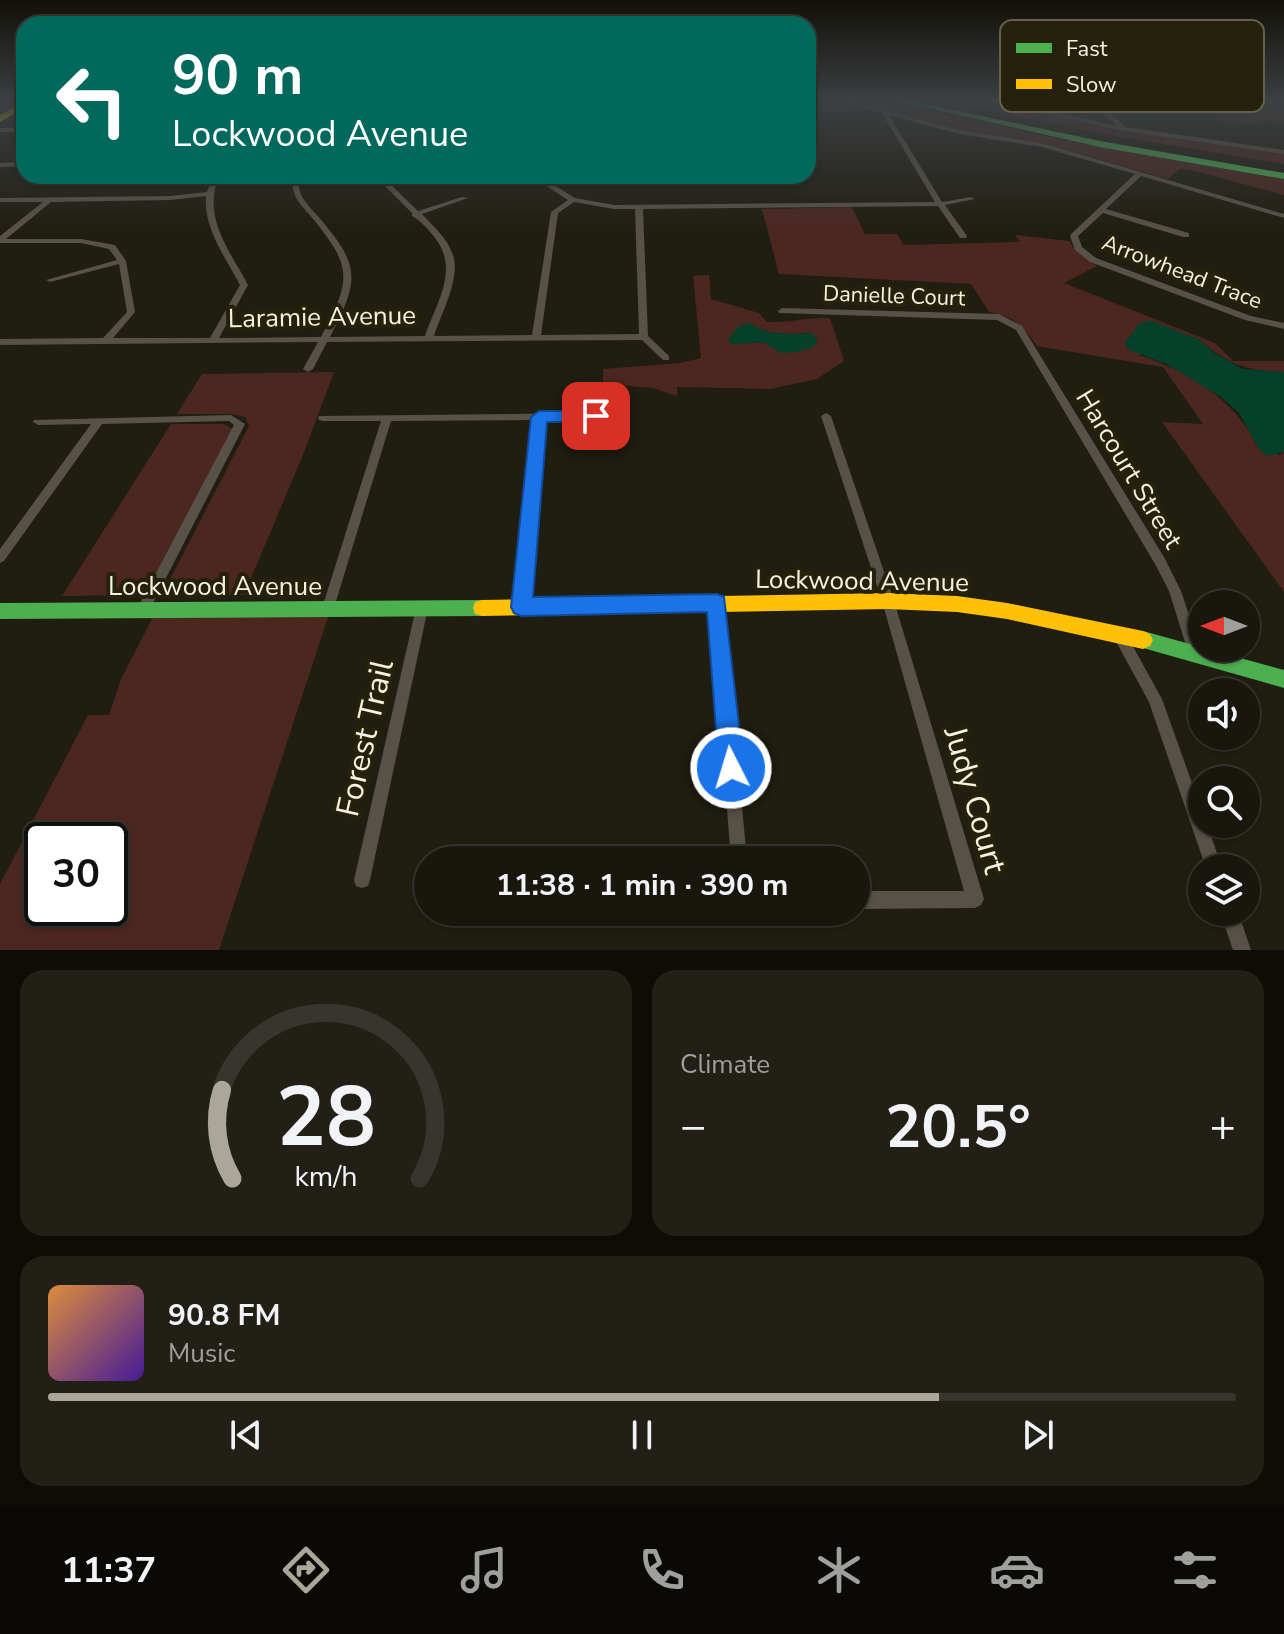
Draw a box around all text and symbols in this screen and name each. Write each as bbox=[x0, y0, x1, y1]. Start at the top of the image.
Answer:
legend bbox=[1000, 20, 1264, 112]
text: Fast bbox=[1066, 34, 1108, 64]
text: 90 m bbox=[172, 37, 303, 114]
icon: left bbox=[40, 48, 144, 152]
text: Slow bbox=[1066, 70, 1117, 100]
text: Lockwood Avenue bbox=[172, 110, 468, 159]
street label: Arrowhead Trace bbox=[1098, 228, 1266, 316]
street label: Danielle Court bbox=[822, 279, 966, 313]
street label: Laramie Avenue bbox=[228, 298, 416, 336]
pin bbox=[562, 382, 630, 450]
street label: Harcourt Street bbox=[1068, 383, 1191, 556]
icon: arrive bbox=[574, 394, 618, 438]
street label: Lockwood Avenue bbox=[755, 562, 969, 600]
street label: Lockwood Avenue bbox=[108, 569, 322, 604]
north arrow bbox=[1188, 590, 1260, 662]
map controls bbox=[1188, 590, 1260, 926]
street label: Forest Trail bbox=[326, 655, 404, 821]
button: sound bbox=[1188, 678, 1260, 750]
street label: Judy Court bbox=[933, 720, 1017, 879]
position arrow bbox=[689, 726, 773, 810]
button: search bbox=[1188, 766, 1260, 838]
speed limit sign: 30 bbox=[24, 822, 128, 926]
button: layers bbox=[1188, 854, 1260, 926]
text: 11:38 · 1 min · 390 m bbox=[496, 865, 788, 906]
text: Climate bbox=[680, 1047, 770, 1082]
text: 28 bbox=[276, 1061, 376, 1174]
text: 20.5° bbox=[885, 1086, 1031, 1168]
text: − bbox=[680, 1097, 706, 1157]
text: + bbox=[1210, 1097, 1236, 1157]
text: km/h bbox=[295, 1157, 357, 1196]
text: 90.8 FM bbox=[168, 1295, 280, 1336]
text: Music bbox=[168, 1336, 235, 1371]
icon: previous bbox=[224, 1413, 268, 1457]
icon: pause bbox=[620, 1413, 664, 1457]
icon: next bbox=[1016, 1413, 1060, 1457]
icon: directions bbox=[278, 1542, 334, 1598]
icon: music bbox=[456, 1542, 512, 1598]
icon: phone bbox=[634, 1542, 690, 1598]
icon: climate bbox=[811, 1542, 867, 1598]
icon: car bbox=[989, 1542, 1045, 1598]
icon: filters bbox=[1167, 1542, 1223, 1598]
text: 11:37 bbox=[61, 1546, 156, 1595]

